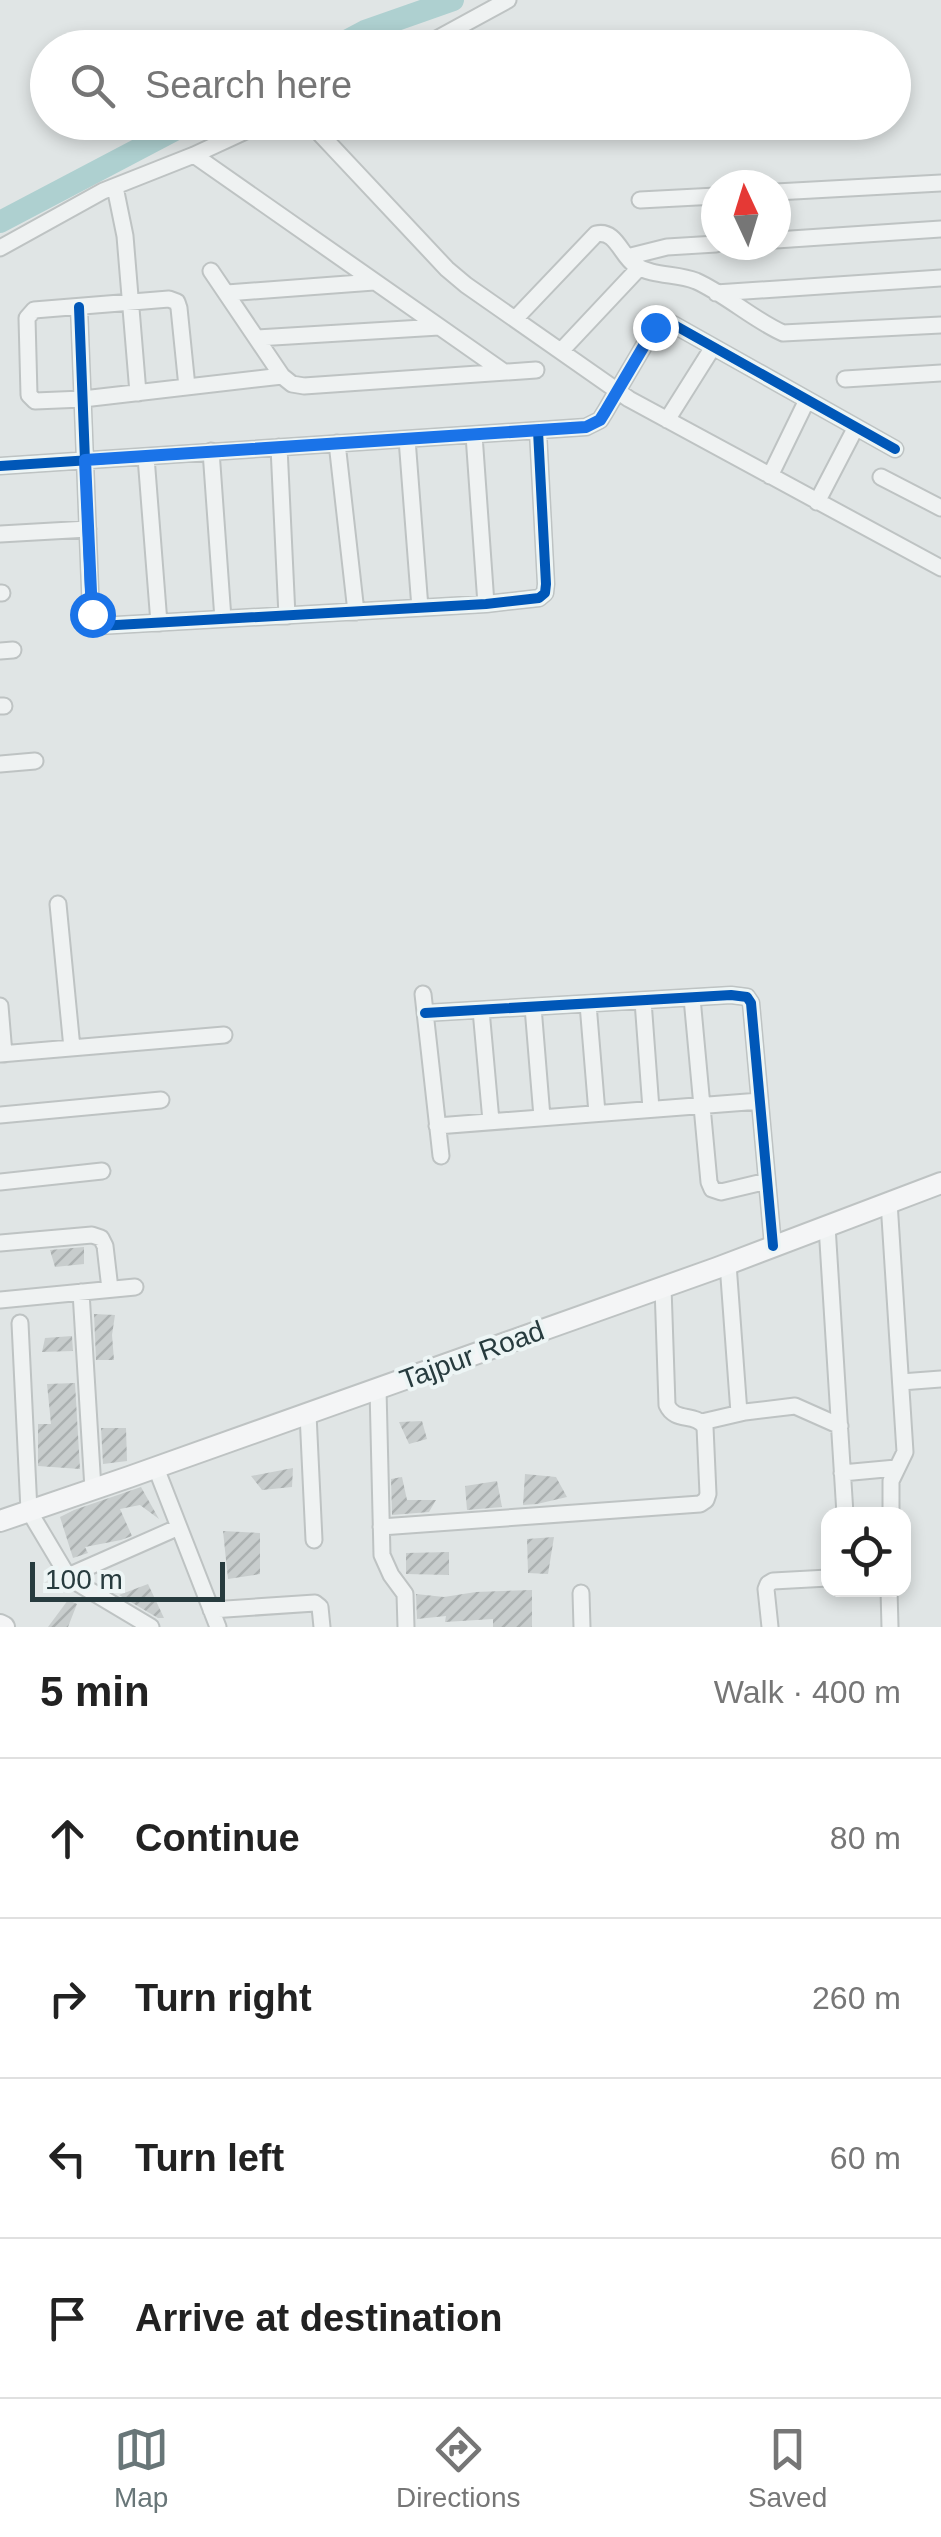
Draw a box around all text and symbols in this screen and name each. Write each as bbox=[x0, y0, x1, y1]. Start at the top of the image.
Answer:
search box bbox=[30, 30, 911, 140]
icon: search bbox=[65, 58, 120, 113]
text: Search here bbox=[145, 64, 352, 106]
north arrow bbox=[701, 170, 791, 260]
route end bbox=[633, 305, 679, 351]
route start bbox=[70, 592, 116, 638]
street label: Tajpur Road bbox=[396, 1315, 548, 1395]
map controls bbox=[821, 1507, 911, 1597]
button: locate bbox=[821, 1507, 911, 1597]
scale bar bbox=[30, 1557, 225, 1602]
text: 100 m bbox=[45, 1564, 123, 1595]
text: 5 min bbox=[40, 1668, 150, 1715]
text: Walk · 400 m bbox=[714, 1674, 901, 1710]
icon: ahead bbox=[40, 1811, 95, 1866]
text: Continue bbox=[135, 1817, 300, 1859]
text: 80 m bbox=[830, 1820, 901, 1856]
icon: right bbox=[40, 1971, 95, 2026]
text: Turn right bbox=[135, 1977, 312, 2019]
text: 260 m bbox=[812, 1980, 901, 2016]
icon: left bbox=[40, 2131, 95, 2186]
text: Turn left bbox=[135, 2137, 284, 2179]
text: 60 m bbox=[830, 2140, 901, 2176]
icon: arrive bbox=[40, 2291, 95, 2346]
text: Arrive at destination bbox=[135, 2297, 502, 2339]
tab: Map bbox=[114, 2422, 169, 2514]
tab: Directions bbox=[396, 2422, 521, 2514]
tab: Saved bbox=[748, 2422, 827, 2514]

